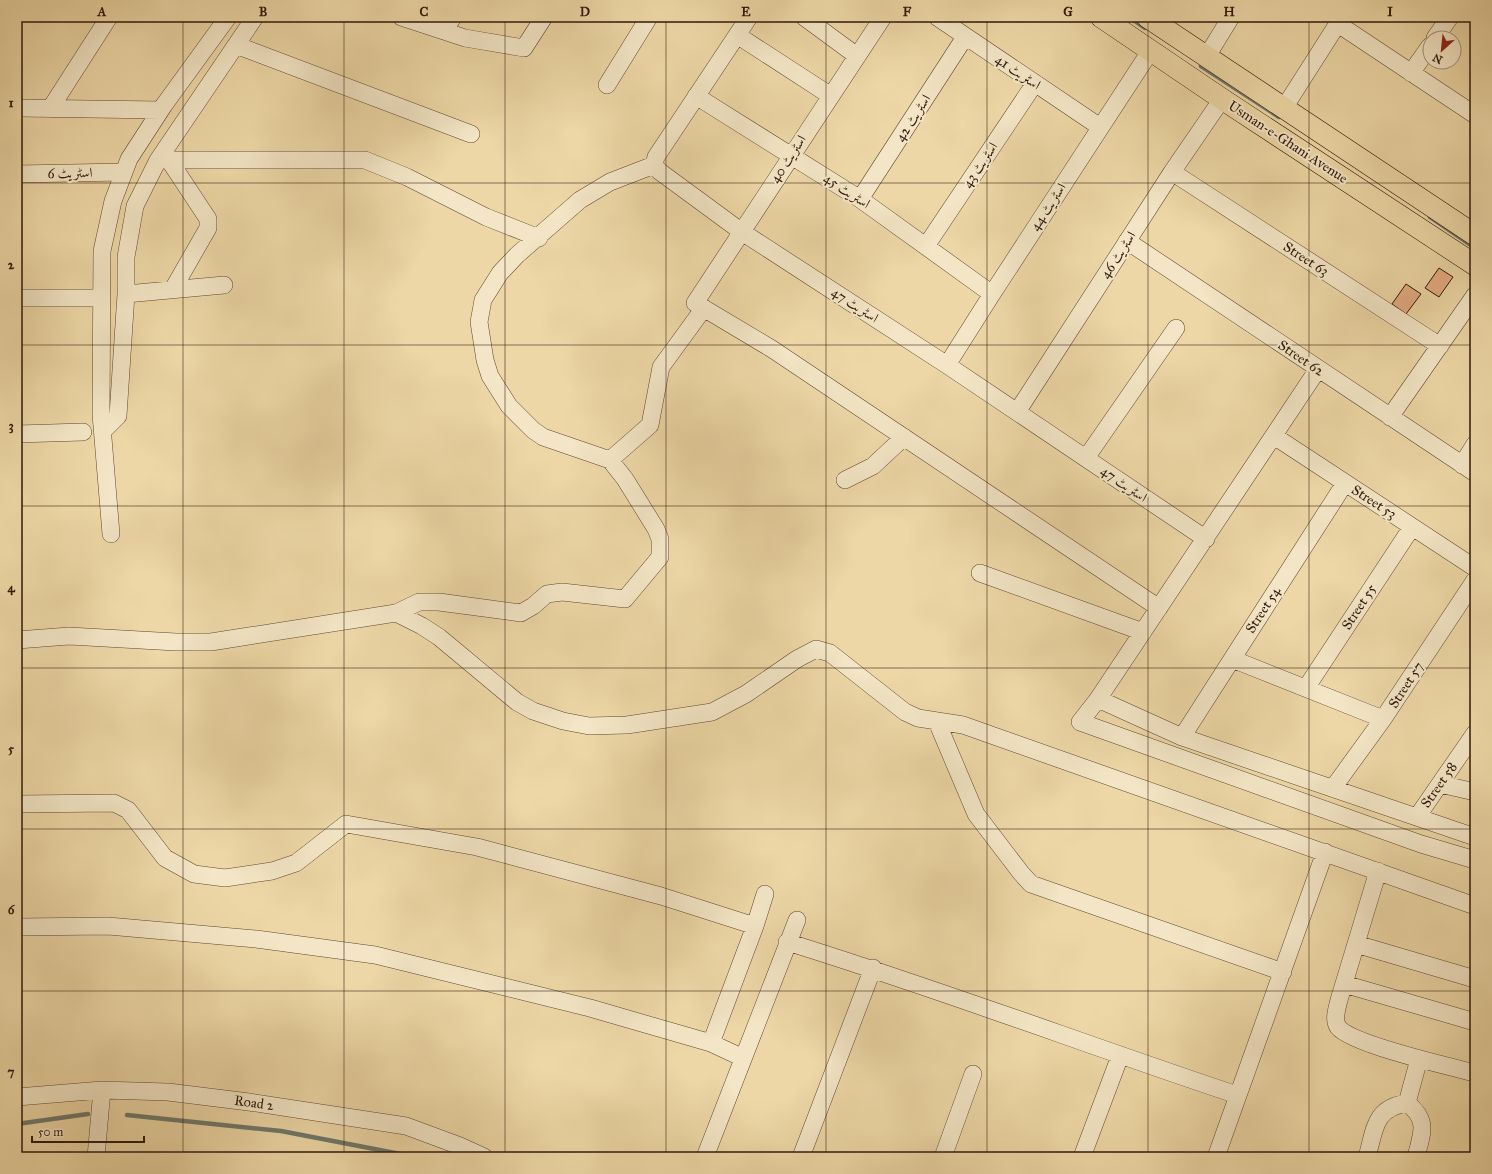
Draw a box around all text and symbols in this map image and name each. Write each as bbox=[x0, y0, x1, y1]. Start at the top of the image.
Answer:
text: A bbox=[97, 4, 107, 20]
text: B bbox=[259, 4, 268, 20]
text: C bbox=[420, 4, 429, 20]
text: D bbox=[580, 4, 590, 20]
text: E bbox=[741, 4, 751, 20]
text: F bbox=[903, 4, 912, 20]
text: G bbox=[1063, 4, 1073, 20]
text: H bbox=[1223, 4, 1235, 20]
text: I bbox=[1387, 4, 1393, 20]
north arrow bbox=[1422, 30, 1462, 70]
text: N bbox=[1430, 50, 1445, 66]
street label: اسٹریٹ 41 bbox=[992, 51, 1044, 93]
street label: اسٹریٹ 42 bbox=[892, 91, 934, 145]
text: 1 bbox=[8, 95, 14, 111]
street label: Usman-e-Ghani Avenue bbox=[1225, 97, 1351, 187]
street label: اسٹریٹ 40 bbox=[766, 132, 810, 186]
street label: اسٹریٹ 43 bbox=[959, 139, 1001, 191]
street label: اسٹریٹ 6 bbox=[47, 164, 93, 182]
street label: اسٹریٹ 45 bbox=[821, 170, 873, 212]
street label: اسٹریٹ 44 bbox=[1026, 180, 1070, 234]
street label: اسٹریٹ 46 bbox=[1096, 228, 1140, 282]
street label: Street 63 bbox=[1280, 238, 1332, 280]
text: 2 bbox=[8, 257, 15, 273]
street label: اسٹریٹ 47 bbox=[828, 284, 882, 326]
street label: Street 62 bbox=[1275, 336, 1327, 380]
text: 3 bbox=[8, 418, 14, 434]
street label: اسٹریٹ 47 bbox=[1097, 462, 1151, 506]
street label: Street 53 bbox=[1348, 481, 1400, 523]
text: 4 bbox=[7, 580, 15, 596]
street label: Street 55 bbox=[1338, 581, 1380, 633]
street label: Street 54 bbox=[1242, 583, 1285, 636]
street label: Street 57 bbox=[1385, 659, 1427, 711]
text: 5 bbox=[8, 741, 15, 757]
street label: Street 58 bbox=[1417, 759, 1461, 811]
text: 6 bbox=[8, 902, 16, 918]
text: 7 bbox=[8, 1064, 15, 1080]
street label: Road 2 bbox=[233, 1092, 275, 1114]
scale bar bbox=[32, 1118, 144, 1144]
text: 50 m bbox=[38, 1125, 63, 1139]

